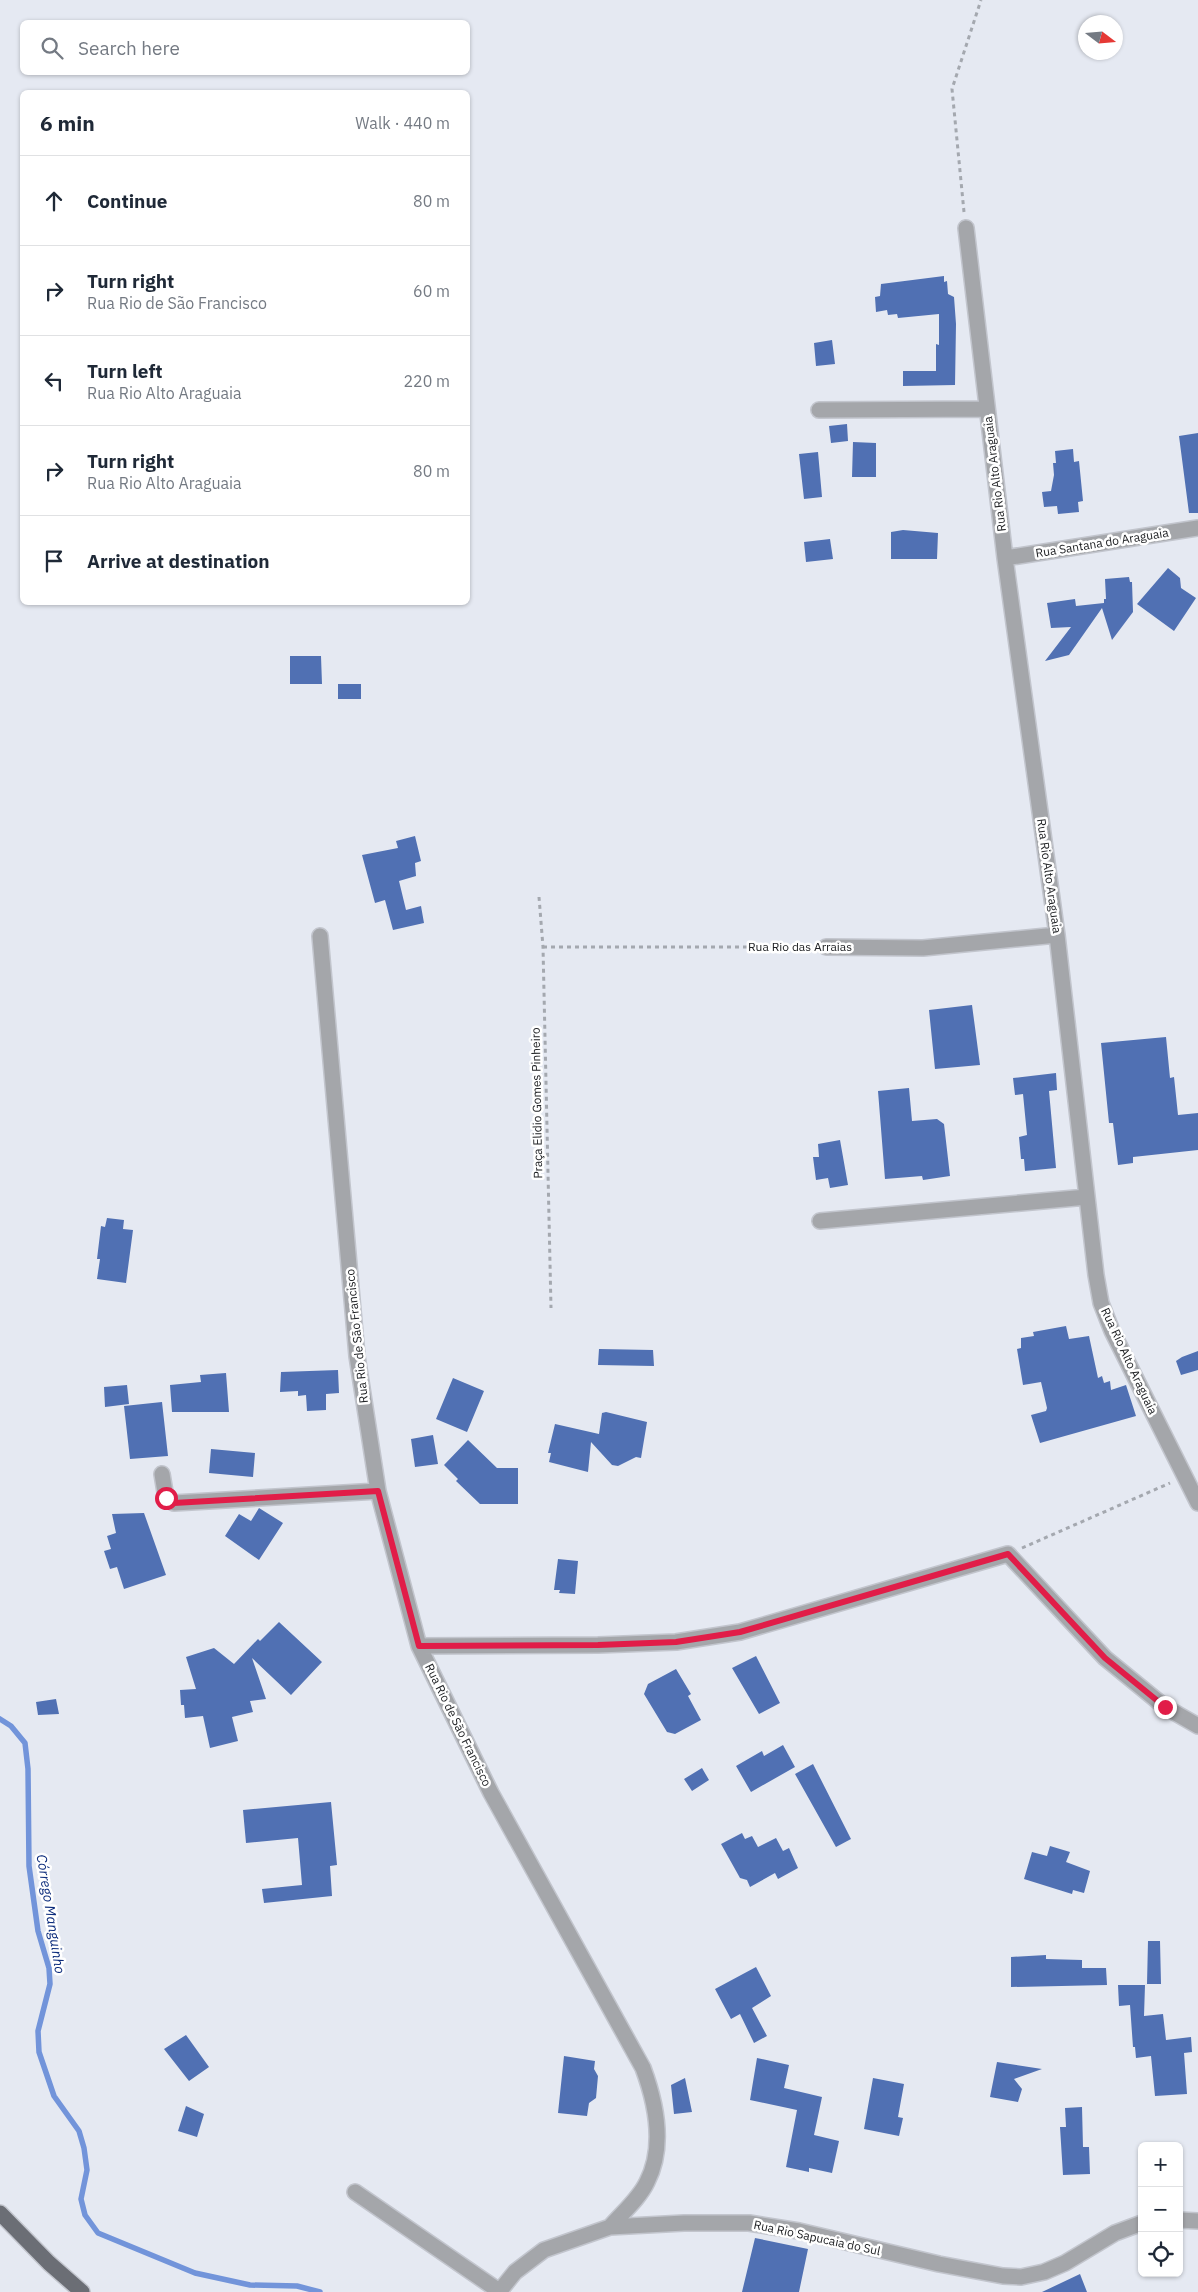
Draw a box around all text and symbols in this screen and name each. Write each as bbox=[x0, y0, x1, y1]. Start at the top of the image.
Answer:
north arrow bbox=[1078, 15, 1123, 60]
search box bbox=[20, 20, 470, 75]
icon: search bbox=[38, 34, 66, 62]
text: Search here bbox=[78, 36, 180, 60]
text: 6 min bbox=[40, 109, 95, 137]
text: Walk · 440 m bbox=[355, 113, 450, 133]
icon: ahead bbox=[40, 187, 68, 215]
text: Continue bbox=[87, 189, 167, 213]
text: 80 m bbox=[413, 191, 450, 211]
text: Turn right bbox=[87, 269, 174, 293]
icon: right bbox=[40, 277, 68, 305]
text: 60 m bbox=[413, 281, 450, 301]
text: Rua Rio de São Francisco bbox=[87, 293, 267, 313]
text: Turn left bbox=[87, 359, 163, 383]
icon: left bbox=[40, 367, 68, 395]
text: 220 m bbox=[403, 371, 450, 391]
text: Rua Rio Alto Araguaia bbox=[87, 383, 242, 403]
street label: Rua Rio Alto Araguaia bbox=[980, 415, 1009, 533]
text: Turn right bbox=[87, 449, 174, 473]
icon: right bbox=[40, 457, 68, 485]
text: 80 m bbox=[413, 461, 450, 481]
text: Rua Rio Alto Araguaia bbox=[87, 473, 242, 493]
street label: Rua Santana do Araguaia bbox=[1034, 524, 1170, 560]
icon: arrive bbox=[40, 547, 68, 575]
text: Arrive at destination bbox=[87, 549, 270, 573]
street label: Rua Rio Alto Araguaia bbox=[1034, 817, 1065, 935]
street label: Rua Rio das Arraias bbox=[748, 939, 852, 954]
street label: Praça Elidio Gomes Pinheiro bbox=[528, 1027, 545, 1179]
street label: Rua Rio de São Francisco bbox=[342, 1268, 371, 1404]
street label: Rua Rio Alto Araguaia bbox=[1098, 1305, 1161, 1417]
route start bbox=[155, 1487, 178, 1510]
street label: Rua Rio de São Francisco bbox=[422, 1661, 495, 1789]
route end bbox=[1154, 1696, 1177, 1719]
water label: Córrego Manguinho bbox=[33, 1853, 69, 1975]
map controls bbox=[1138, 2142, 1183, 2277]
button: + bbox=[1138, 2142, 1183, 2187]
button: − bbox=[1138, 2187, 1183, 2232]
street label: Rua Rio Sapucaia do Sul bbox=[752, 2217, 882, 2258]
button: locate bbox=[1138, 2232, 1183, 2277]

